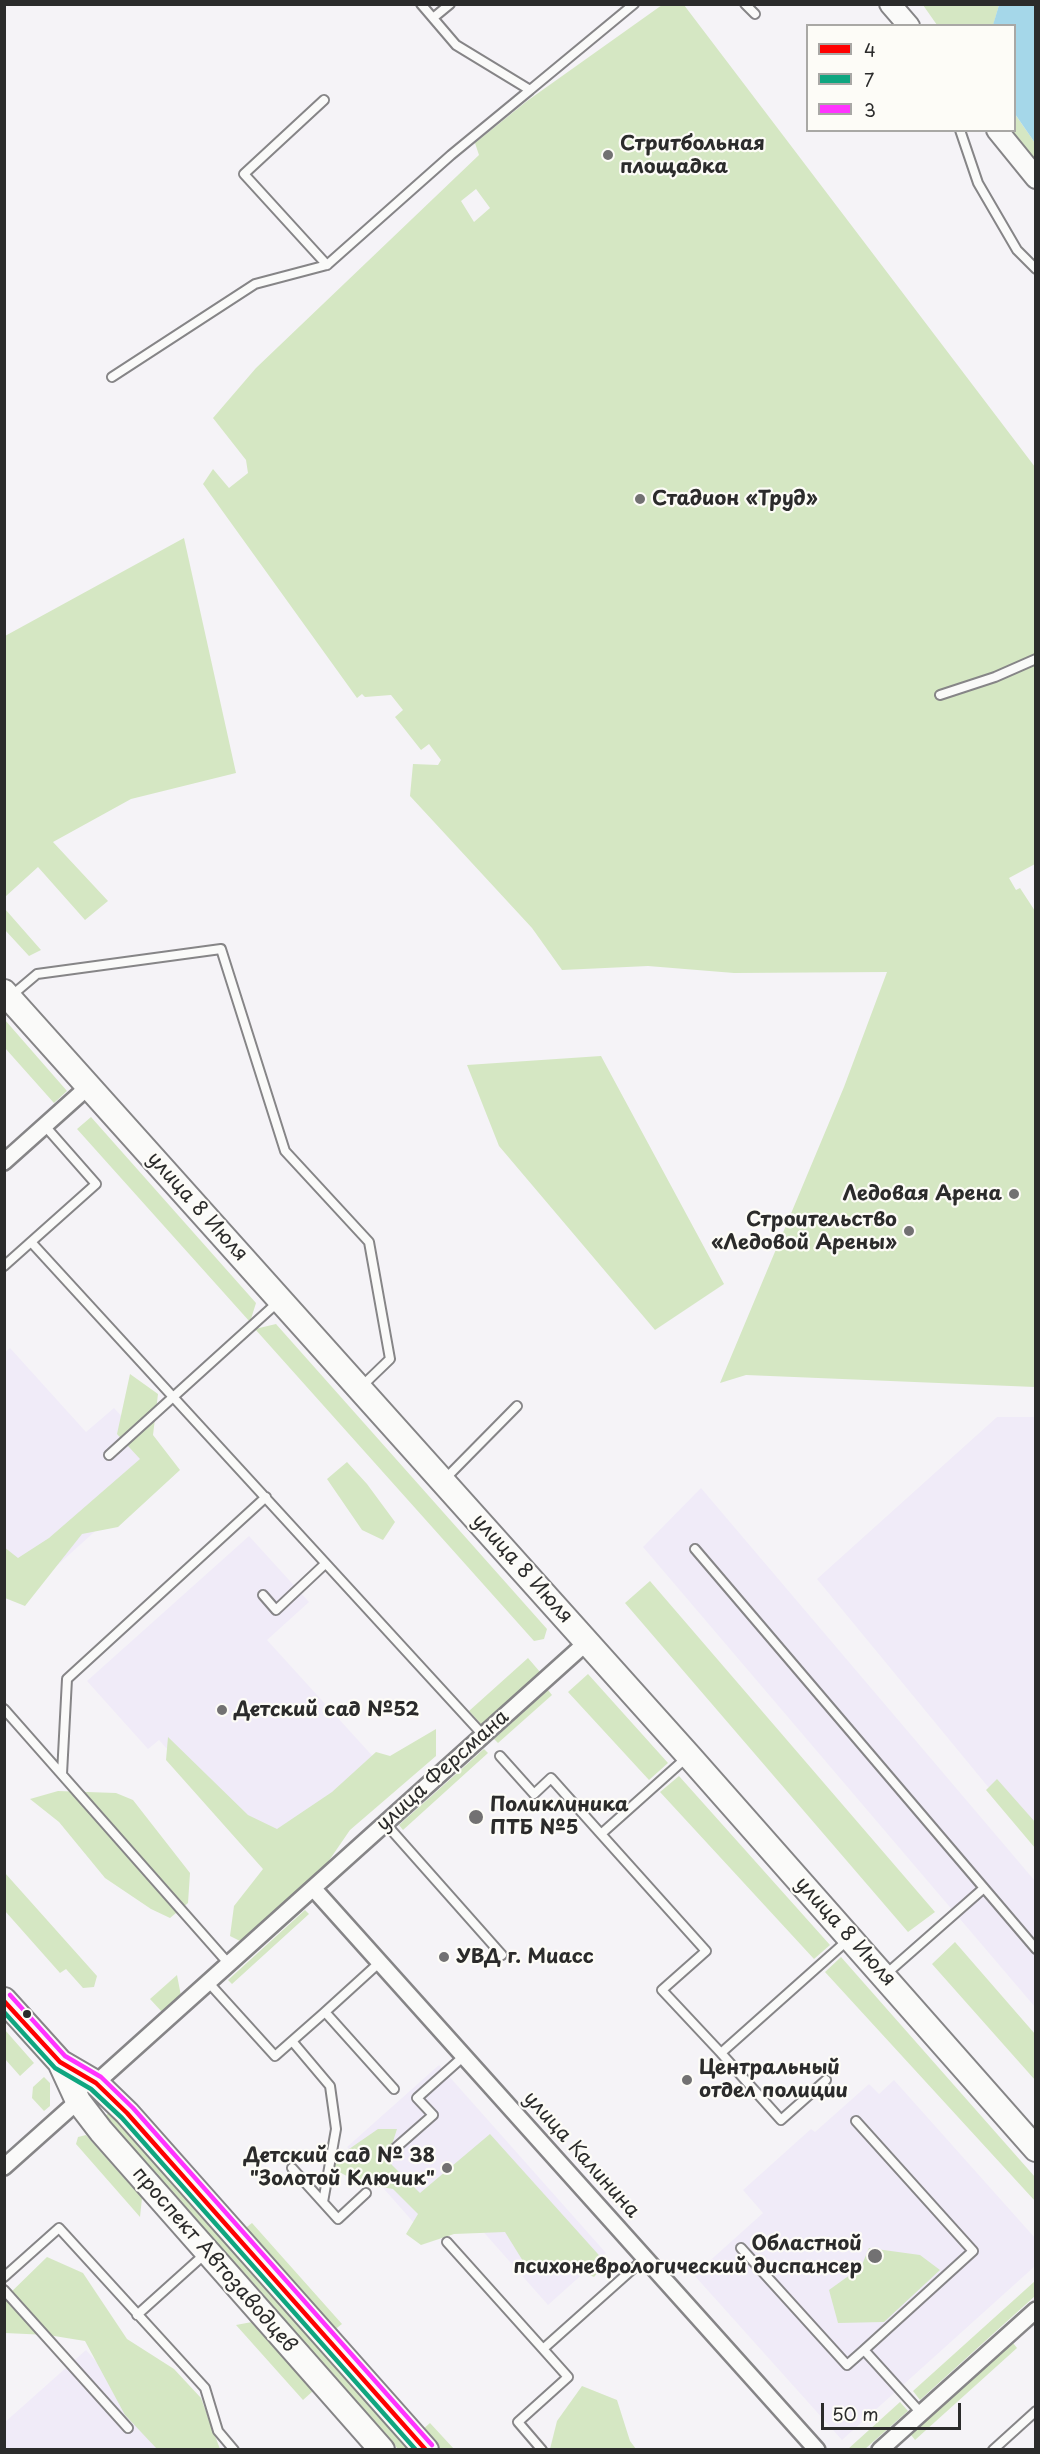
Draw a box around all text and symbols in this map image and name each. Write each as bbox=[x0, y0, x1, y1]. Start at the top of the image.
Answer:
legend bbox=[806, 24, 1016, 132]
text: 4 bbox=[864, 36, 876, 63]
text: 7 bbox=[864, 66, 874, 93]
text: 3 bbox=[864, 96, 876, 123]
place label: Стритбольная площадка bbox=[620, 132, 765, 179]
marker: Стритбольная площадка bbox=[601, 148, 615, 162]
place label: Стадион «Труд» bbox=[652, 487, 818, 511]
marker: Стадион «Труд» bbox=[633, 492, 647, 506]
street label: улица 8 Июля bbox=[142, 1147, 252, 1267]
place label: Ледовая Арена bbox=[843, 1182, 1002, 1206]
marker: Ледовая Арена bbox=[1007, 1187, 1021, 1201]
place label: Строительство «Ледовой Арены» bbox=[711, 1208, 897, 1255]
marker: Строительство «Ледовой Арены» bbox=[902, 1224, 916, 1238]
street label: улица 8 Июля bbox=[467, 1509, 577, 1629]
place label: Детский сад №52 bbox=[234, 1698, 419, 1722]
marker: Детский сад №52 bbox=[215, 1703, 229, 1717]
street label: улица Ферсмана bbox=[372, 1705, 514, 1837]
place label: Поликлиника ПТБ №5 bbox=[490, 1793, 629, 1840]
marker: Поликлиника ПТБ №5 bbox=[467, 1808, 485, 1826]
street label: улица 8 Июля bbox=[790, 1872, 900, 1992]
place label: УВД г. Миасс bbox=[456, 1945, 594, 1969]
marker: УВД г. Миасс bbox=[437, 1950, 451, 1964]
unlabelled marker bbox=[21, 2008, 33, 2020]
place label: Центральный отдел полиции bbox=[699, 2056, 848, 2103]
marker: Центральный отдел полиции bbox=[680, 2073, 694, 2087]
street label: улица Калинина bbox=[518, 2087, 644, 2223]
place label: Детский сад № 38 "Золотой Ключик" bbox=[244, 2144, 435, 2191]
marker: Детский сад № 38 "Золотой Ключик" bbox=[440, 2161, 454, 2175]
street label: проспект Автозаводцев bbox=[127, 2162, 301, 2358]
place label: Областной психоневрологический диспансер bbox=[513, 2232, 862, 2279]
marker: Областной психоневрологический диспансер bbox=[866, 2247, 884, 2265]
scale bar bbox=[824, 2391, 964, 2429]
text: 50 m bbox=[832, 2400, 879, 2427]

